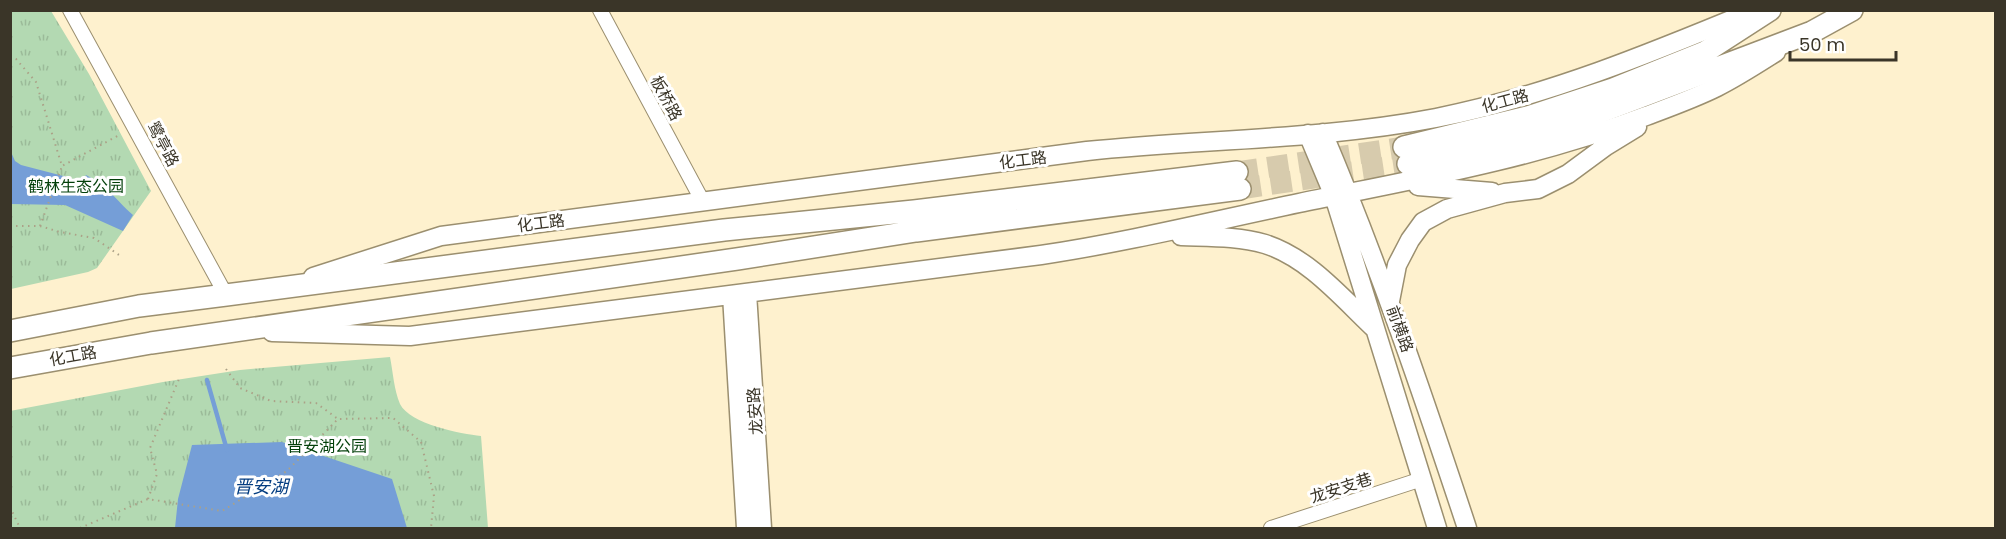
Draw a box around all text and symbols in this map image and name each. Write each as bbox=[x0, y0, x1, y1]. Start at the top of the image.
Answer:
scale bar bbox=[1790, 24, 1896, 62]
text: 50 m bbox=[1799, 32, 1845, 57]
street label: 板桥路 bbox=[645, 71, 687, 125]
street label: 化工路 bbox=[1479, 84, 1531, 118]
street label: 鹭亭路 bbox=[142, 117, 184, 171]
street label: 化工路 bbox=[998, 146, 1048, 174]
park label: 鹤林生态公园 bbox=[28, 175, 124, 198]
street label: 化工路 bbox=[516, 209, 566, 237]
street label: 前横路 bbox=[1381, 303, 1419, 355]
street label: 化工路 bbox=[47, 341, 99, 371]
street label: 龙安路 bbox=[742, 386, 768, 436]
park label: 晋安湖公园 bbox=[287, 435, 367, 458]
street label: 龙安支巷 bbox=[1307, 467, 1375, 509]
water label: 晋安湖 bbox=[234, 474, 291, 499]

